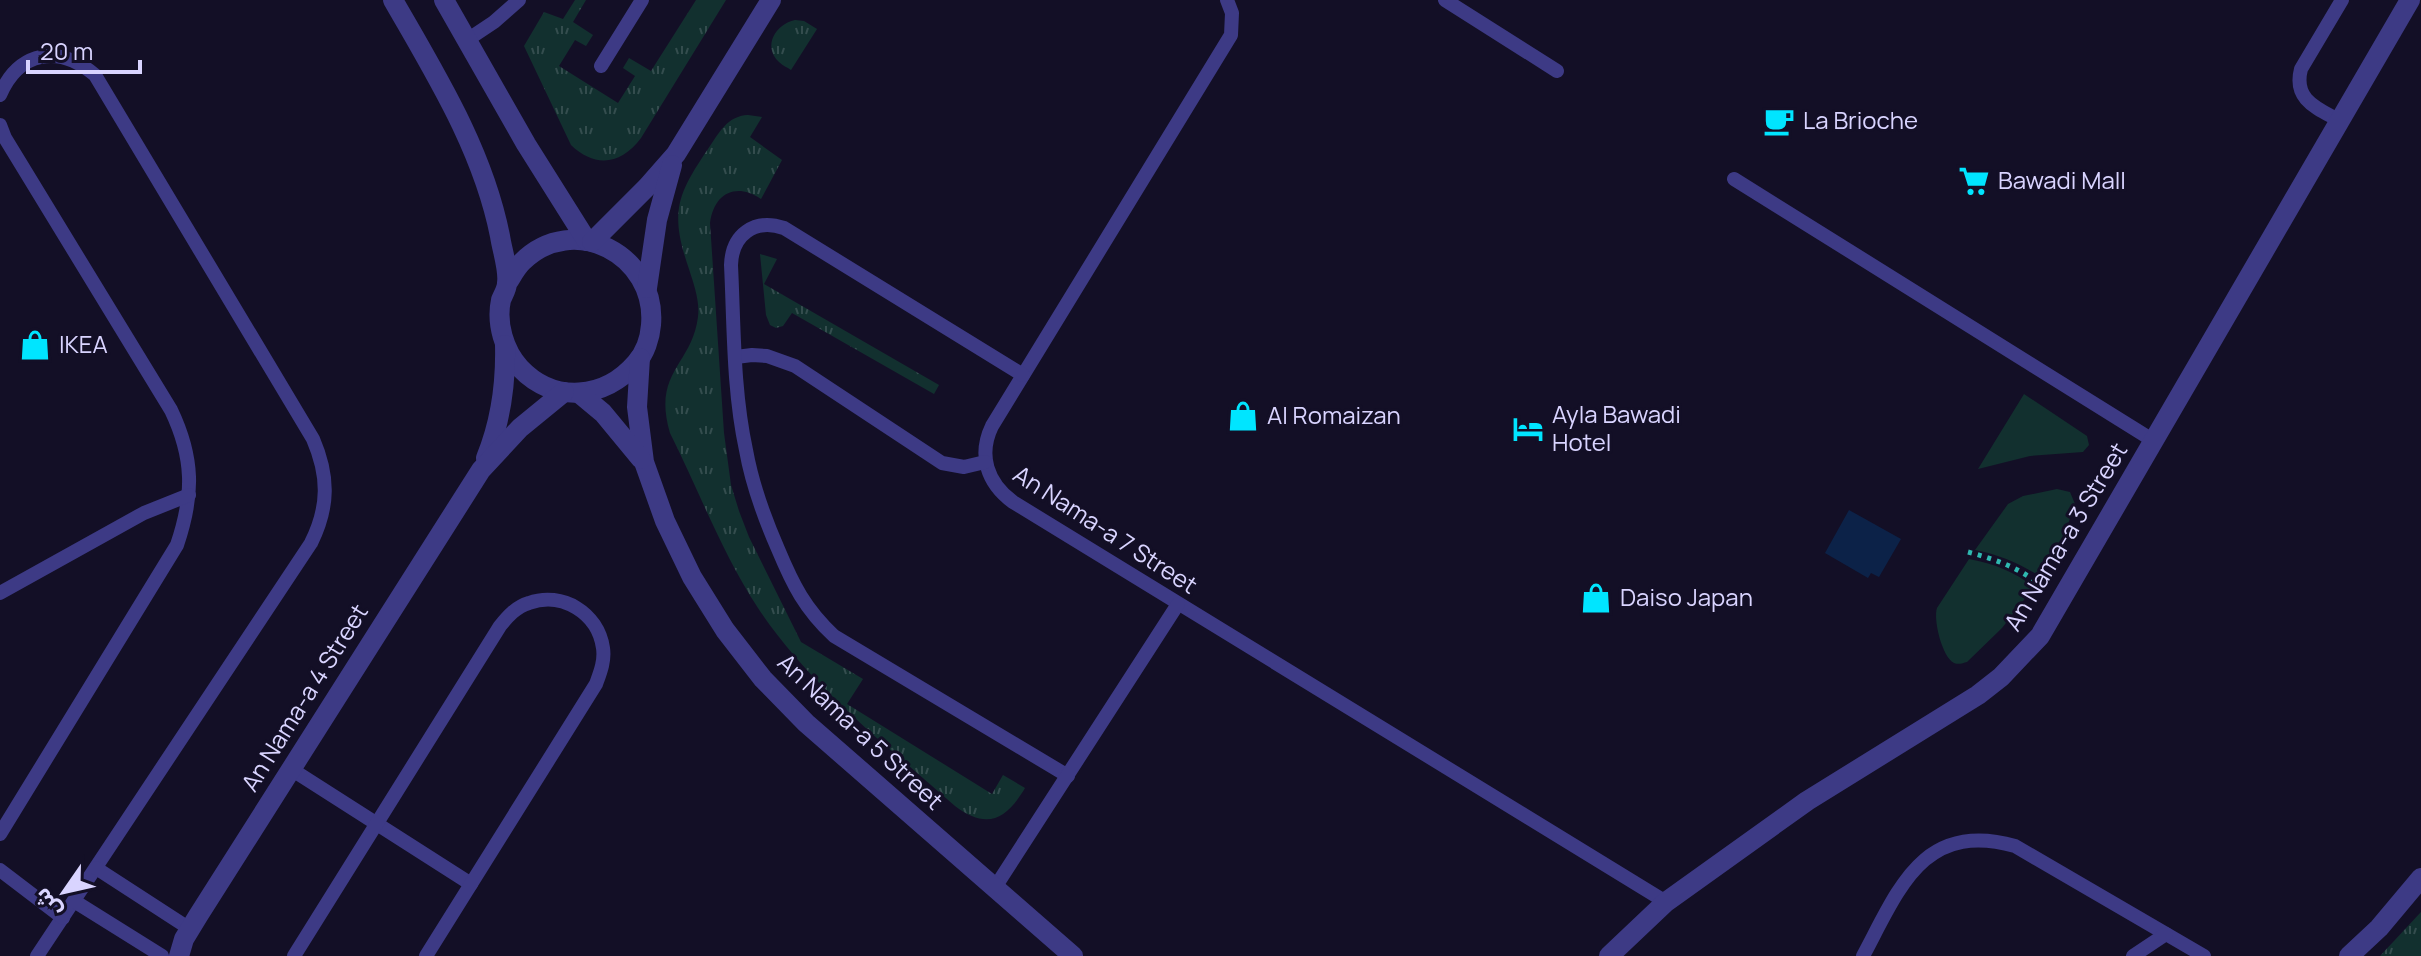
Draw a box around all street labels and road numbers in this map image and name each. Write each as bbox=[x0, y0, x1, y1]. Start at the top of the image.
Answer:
street label: An Nama-a 3 Street bbox=[1995, 436, 2134, 637]
street label: An Nama-a 7 Street bbox=[1007, 457, 1204, 601]
street label: An Nama-a 4 Street bbox=[233, 597, 375, 797]
street label: An Nama-a 5 Street bbox=[771, 645, 951, 816]

